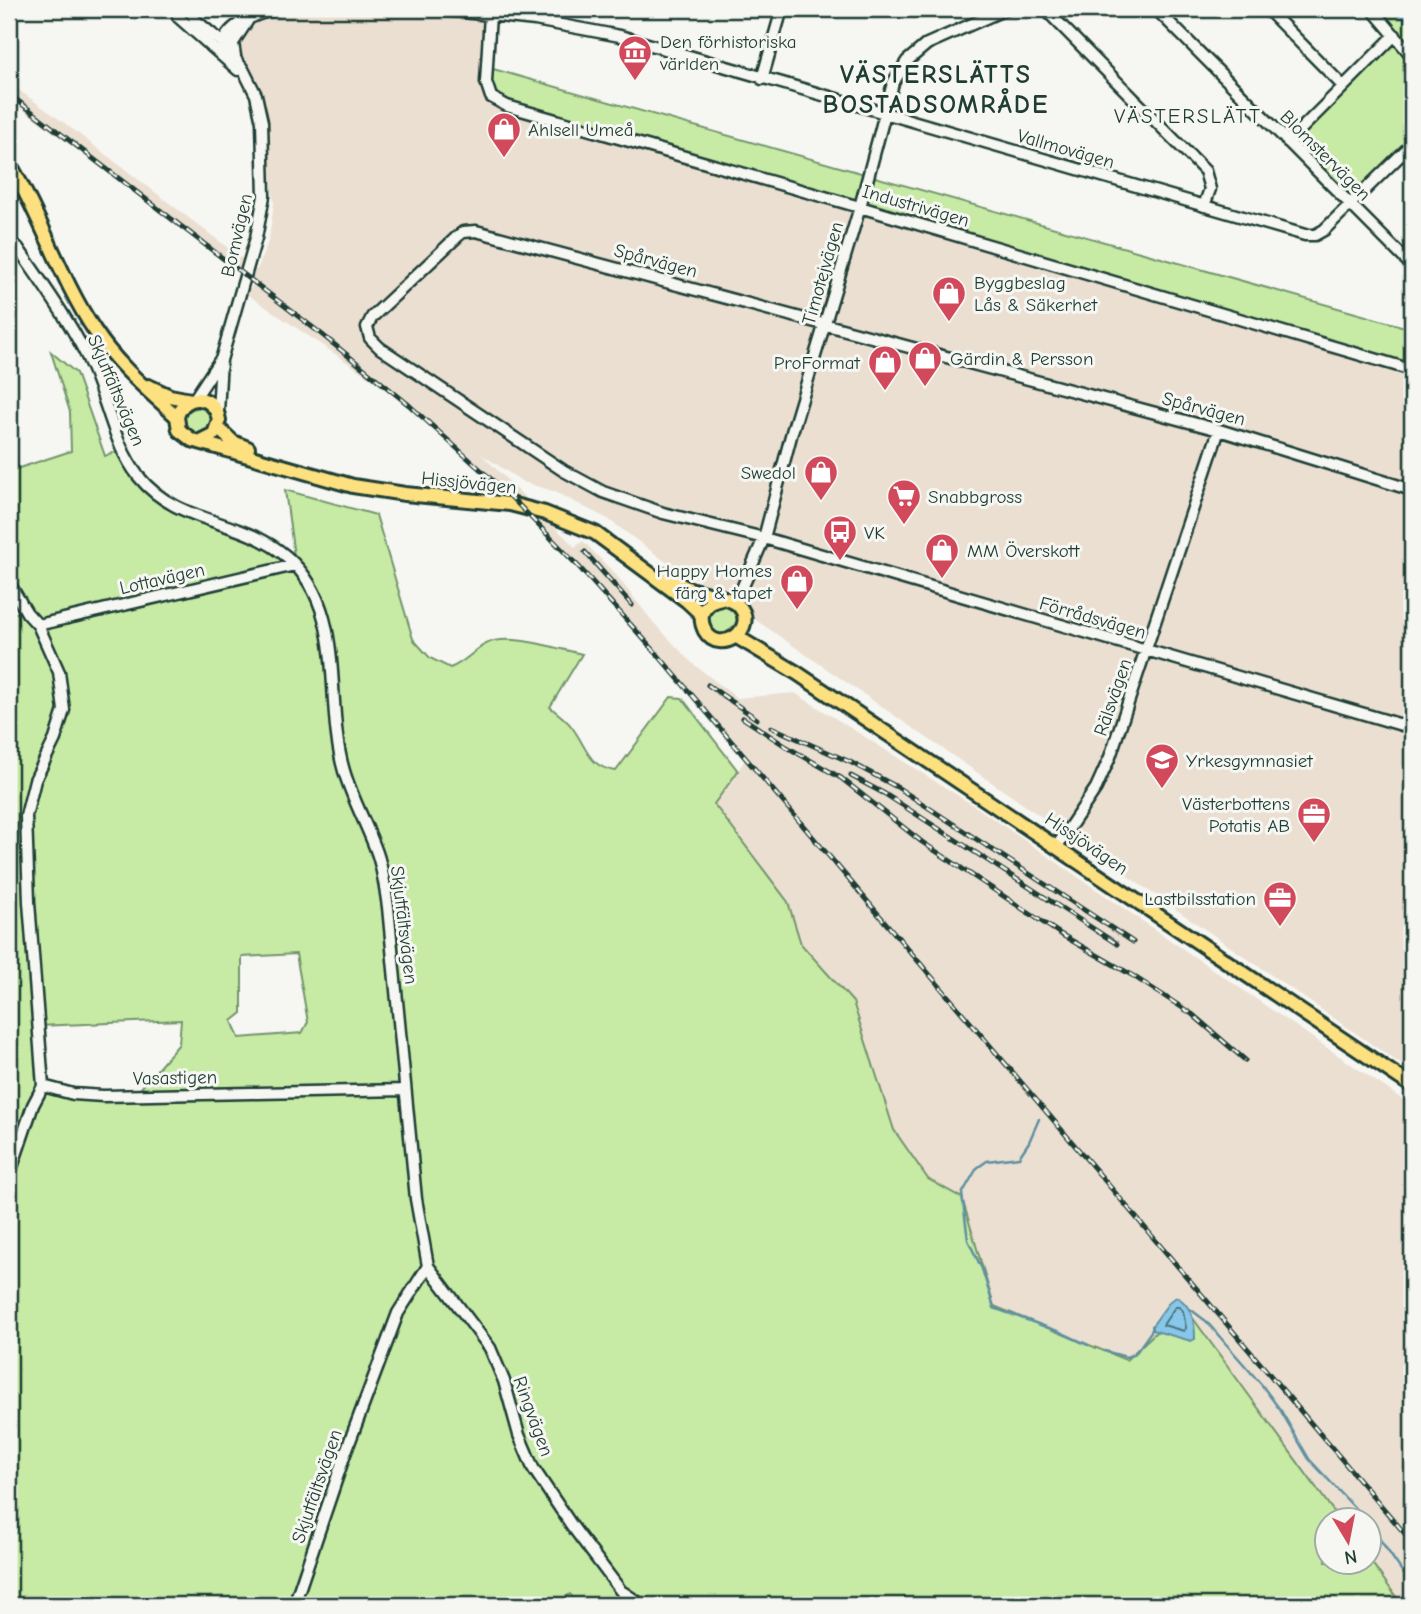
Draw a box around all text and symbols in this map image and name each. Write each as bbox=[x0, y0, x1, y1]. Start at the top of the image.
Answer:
place label: Den förhistoriska världen bbox=[659, 31, 797, 75]
museum icon: Den förhistoriska världen bbox=[616, 33, 654, 82]
district label: VÄSTERSLÄTTS BOSTADSOMRÅDE bbox=[823, 60, 1049, 120]
district label: VÄSTERSLÄTT bbox=[1114, 104, 1262, 128]
street label: Blomstervägen bbox=[1275, 106, 1375, 206]
shop icon: Ahlsell Umeå bbox=[485, 110, 523, 159]
place label: Ahlsell Umeå bbox=[528, 119, 634, 141]
street label: Vallmovägen bbox=[1015, 125, 1117, 173]
street label: Industrivägen bbox=[860, 180, 972, 232]
street label: Bomvägen bbox=[217, 191, 257, 279]
street label: Timotejvägen bbox=[798, 219, 848, 327]
street label: Spårvägen bbox=[612, 239, 700, 283]
place label: Byggbeslag Lås & Säkerhet bbox=[974, 272, 1098, 316]
shop icon: Byggbeslag Lås & Säkerhet bbox=[930, 274, 968, 323]
street label: Skjutfältsvägen bbox=[83, 331, 149, 449]
shop icon: Gärdin & Persson bbox=[906, 339, 944, 388]
shop icon: ProFormat bbox=[866, 343, 904, 392]
place label: Gärdin & Persson bbox=[950, 348, 1093, 370]
place label: ProFormat bbox=[774, 352, 861, 374]
street label: Spårvägen bbox=[1160, 387, 1248, 431]
shop icon: Swedol bbox=[802, 453, 840, 502]
place label: Swedol bbox=[741, 462, 796, 484]
street label: Hissjövägen bbox=[420, 467, 518, 499]
supermarket icon: Snabbgross bbox=[885, 477, 923, 526]
place label: Snabbgross bbox=[928, 486, 1022, 508]
bus stop icon: VK bbox=[821, 513, 859, 562]
place label: VK bbox=[864, 522, 885, 544]
shop icon: MM Överskott bbox=[923, 531, 961, 580]
place label: MM Överskott bbox=[967, 540, 1080, 562]
street label: Lottavägen bbox=[118, 559, 207, 599]
place label: Happy Homes färg & tapet bbox=[657, 560, 773, 604]
shop icon: Happy Homes färg & tapet bbox=[778, 562, 816, 611]
street label: Förrådsvägen bbox=[1037, 592, 1148, 644]
street label: Rälsvägen bbox=[1089, 656, 1136, 739]
school or university icon: Yrkesgymnasiet bbox=[1143, 741, 1181, 790]
place label: Yrkesgymnasiet bbox=[1186, 750, 1313, 772]
place label: Västerbottens Potatis AB bbox=[1182, 793, 1290, 837]
office icon: Västerbottens Potatis AB bbox=[1295, 795, 1333, 844]
street label: Hissjövägen bbox=[1041, 808, 1132, 880]
street label: Skjutfältsvägen bbox=[386, 865, 422, 986]
office icon: Lastbilsstation bbox=[1261, 879, 1299, 928]
place label: Lastbilsstation bbox=[1144, 888, 1256, 910]
street label: Vasastigen bbox=[133, 1066, 217, 1090]
street label: Ringvägen bbox=[508, 1373, 558, 1459]
street label: Skjutfältsvägen bbox=[287, 1426, 347, 1546]
north arrow bbox=[1312, 1506, 1382, 1576]
text: N bbox=[1343, 1545, 1359, 1569]

